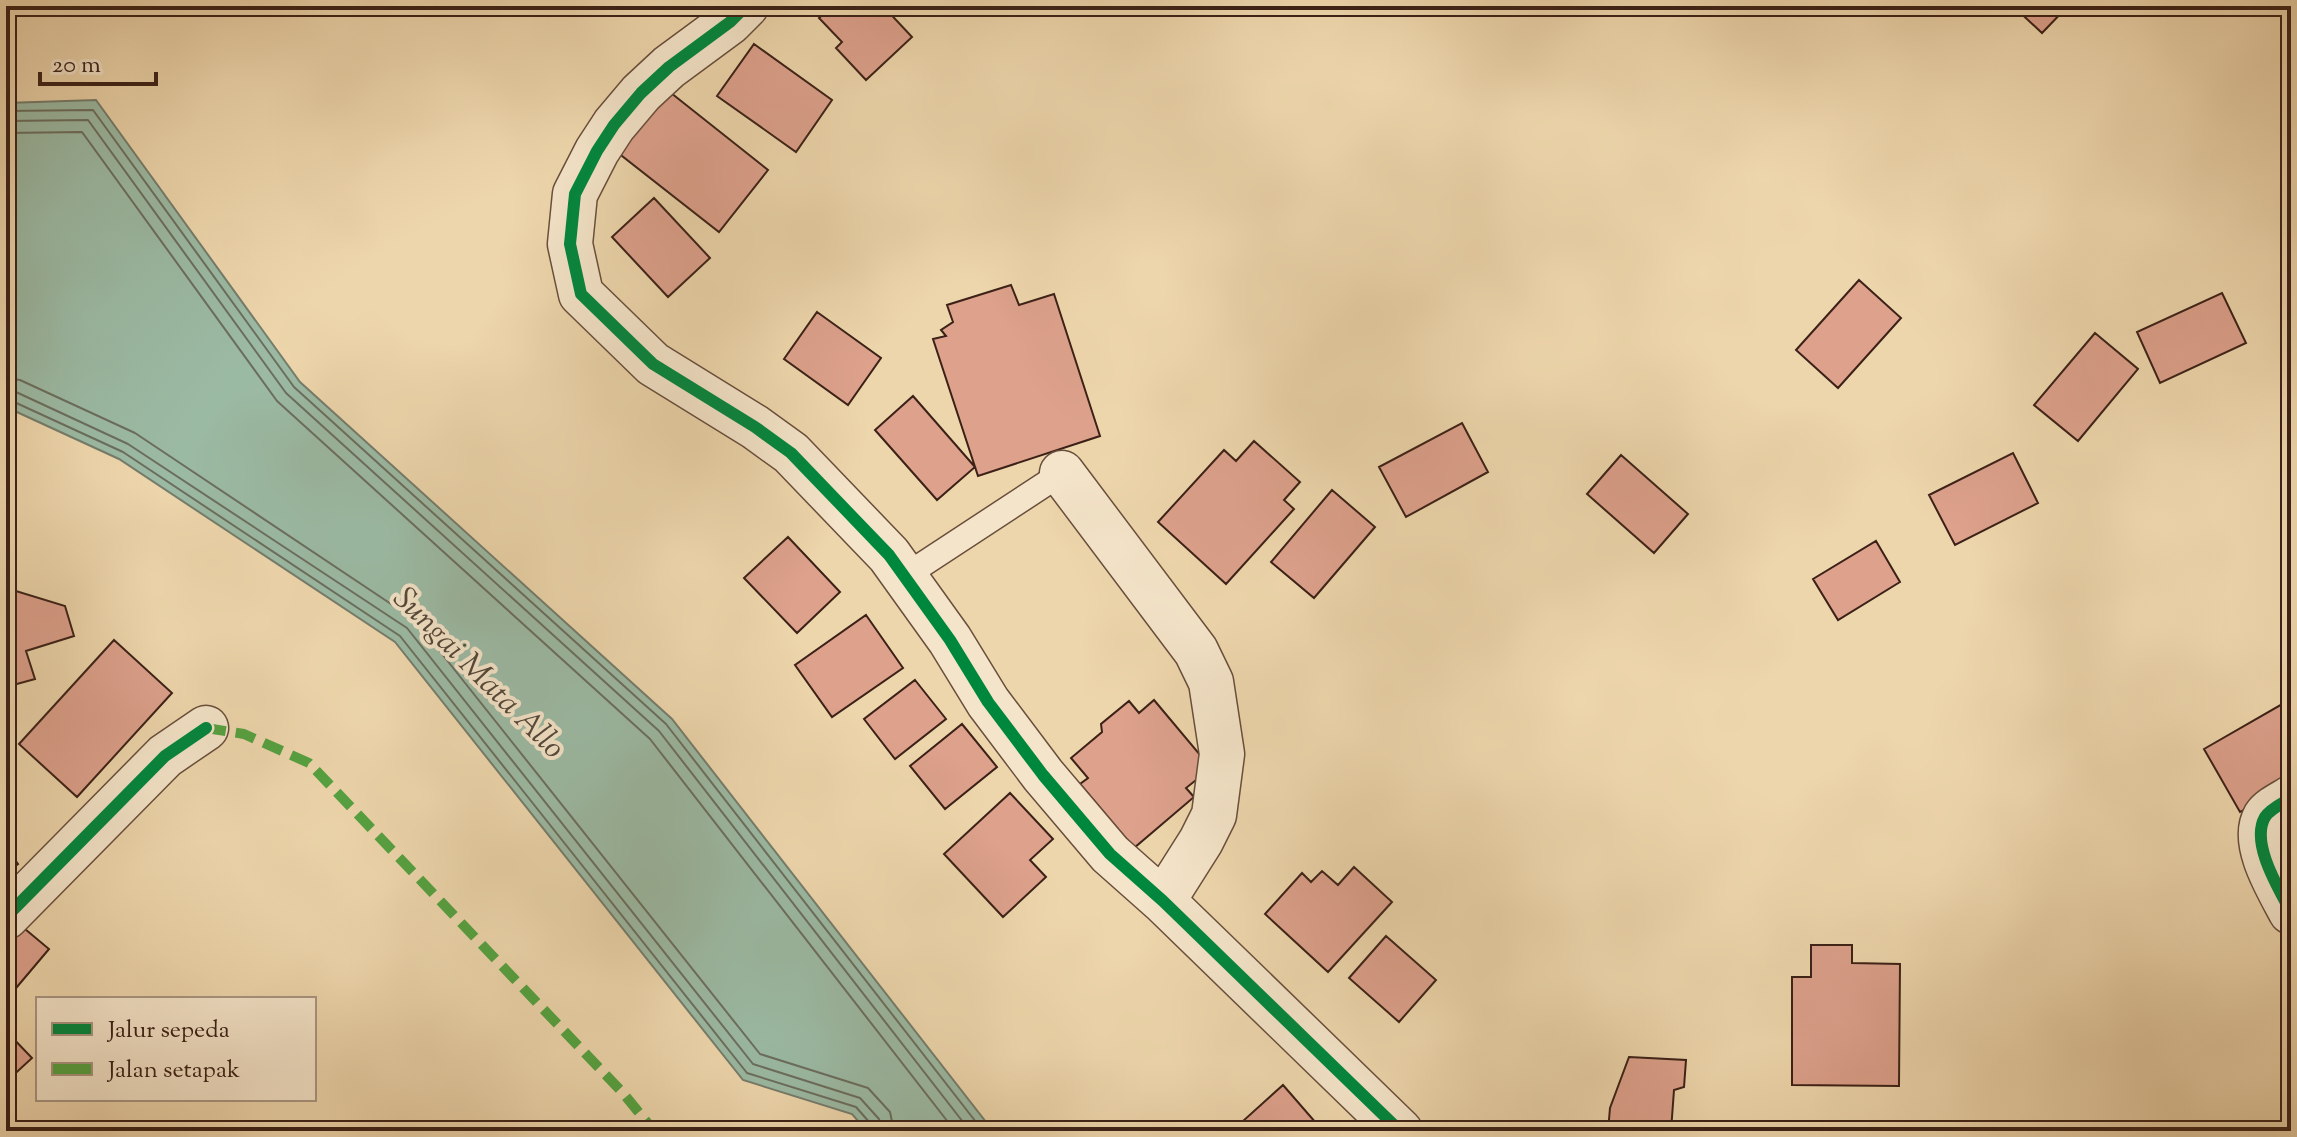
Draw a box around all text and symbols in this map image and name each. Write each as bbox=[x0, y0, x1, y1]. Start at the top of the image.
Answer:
scale bar bbox=[40, 36, 156, 86]
text: 20 m bbox=[52, 49, 101, 83]
water label: Sungai Mata Allo bbox=[381, 577, 575, 771]
legend bbox=[36, 997, 316, 1101]
text: Jalur sepeda bbox=[106, 1014, 230, 1048]
text: Jalan setapak bbox=[106, 1054, 240, 1088]

